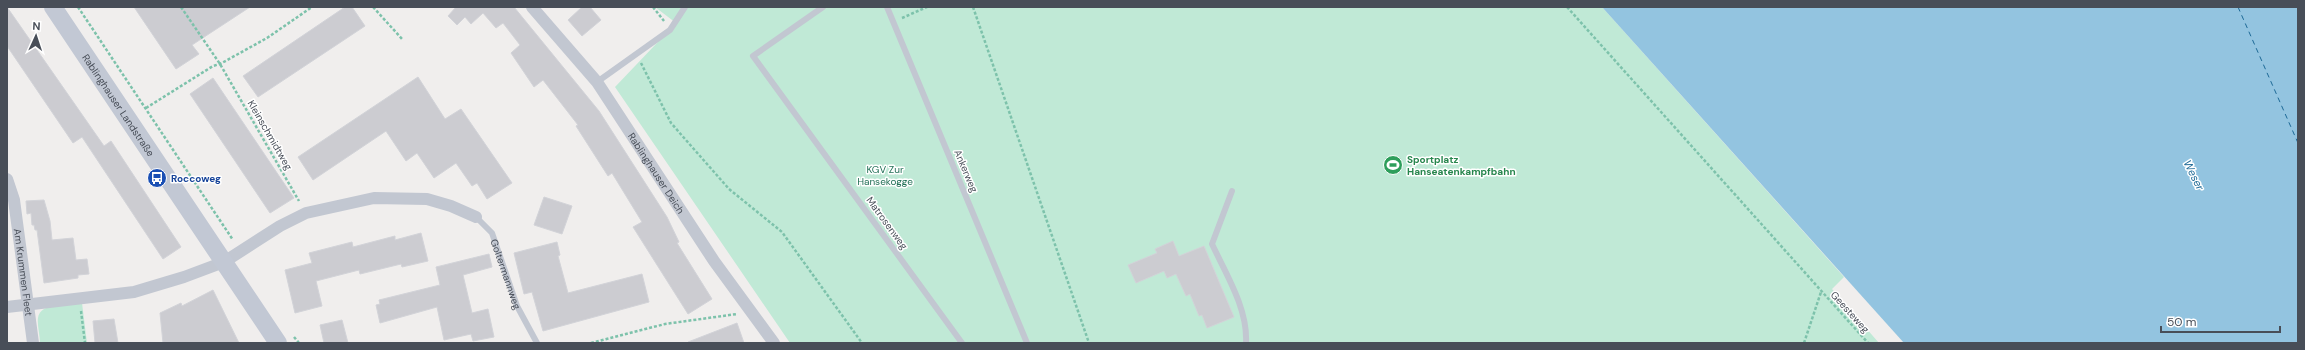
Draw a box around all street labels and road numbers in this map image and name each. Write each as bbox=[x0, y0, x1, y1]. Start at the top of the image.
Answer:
street label: Rablinghauser Landstraße bbox=[80, 51, 158, 159]
street label: Kleinschmidtweg bbox=[245, 98, 295, 173]
street label: Rablinghauser Deich bbox=[625, 130, 688, 216]
street label: Ankerweg bbox=[951, 148, 981, 195]
street label: Matrosenweg bbox=[863, 194, 911, 252]
street label: Am Krummen Fleet bbox=[11, 228, 36, 317]
street label: Goltermannweg bbox=[488, 237, 524, 312]
street label: Geesteweg bbox=[1828, 288, 1872, 336]

